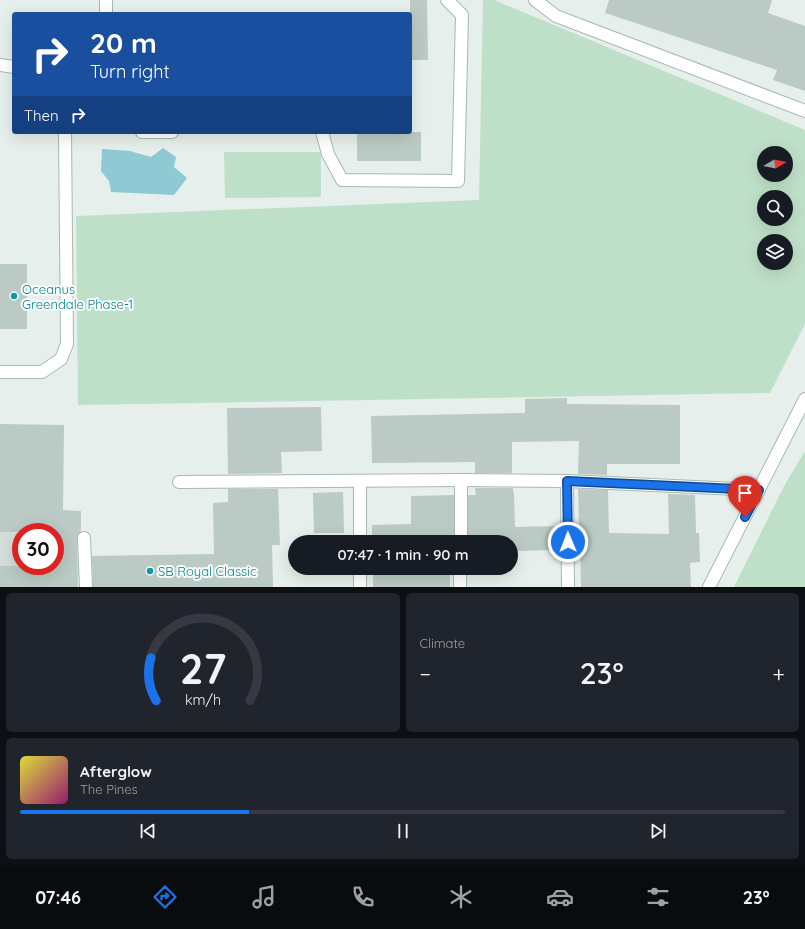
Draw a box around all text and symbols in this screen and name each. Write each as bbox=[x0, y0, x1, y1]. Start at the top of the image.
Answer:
text: 20 m bbox=[90, 25, 157, 60]
icon: right bbox=[24, 28, 76, 80]
text: Turn right bbox=[90, 60, 170, 83]
icon: right bbox=[67, 104, 89, 126]
text: Then bbox=[24, 106, 59, 125]
north arrow bbox=[757, 146, 793, 182]
map controls bbox=[757, 146, 793, 270]
button: search bbox=[757, 190, 793, 226]
button: layers bbox=[757, 234, 793, 270]
place label: Oceanus Greendale Phase-1 bbox=[22, 281, 133, 312]
marker: Oceanus Greendale Phase-1 bbox=[9, 291, 19, 301]
pin bbox=[728, 476, 762, 517]
icon: arrive bbox=[734, 482, 756, 504]
position arrow bbox=[547, 521, 589, 563]
speed limit sign: 30 bbox=[12, 523, 64, 575]
text: 07:47 · 1 min · 90 m bbox=[338, 545, 468, 564]
place label: SB Royal Classic bbox=[158, 563, 257, 579]
marker: SB Royal Classic bbox=[145, 566, 155, 576]
text: Climate bbox=[420, 635, 465, 651]
text: 27 bbox=[179, 641, 226, 693]
text: 23° bbox=[580, 654, 624, 692]
text: − bbox=[420, 660, 431, 688]
text: + bbox=[773, 660, 785, 688]
text: km/h bbox=[185, 690, 221, 708]
text: Afterglow bbox=[80, 762, 152, 781]
text: The Pines bbox=[80, 781, 138, 797]
icon: previous bbox=[137, 820, 159, 842]
icon: pause bbox=[392, 820, 414, 842]
icon: next bbox=[647, 820, 669, 842]
icon: directions bbox=[151, 883, 179, 911]
icon: music bbox=[250, 883, 278, 911]
icon: phone bbox=[349, 883, 377, 911]
icon: climate bbox=[447, 883, 475, 911]
icon: car bbox=[546, 883, 574, 911]
icon: filters bbox=[644, 883, 672, 911]
text: 07:46 bbox=[35, 886, 81, 909]
text: 23° bbox=[743, 886, 770, 909]

